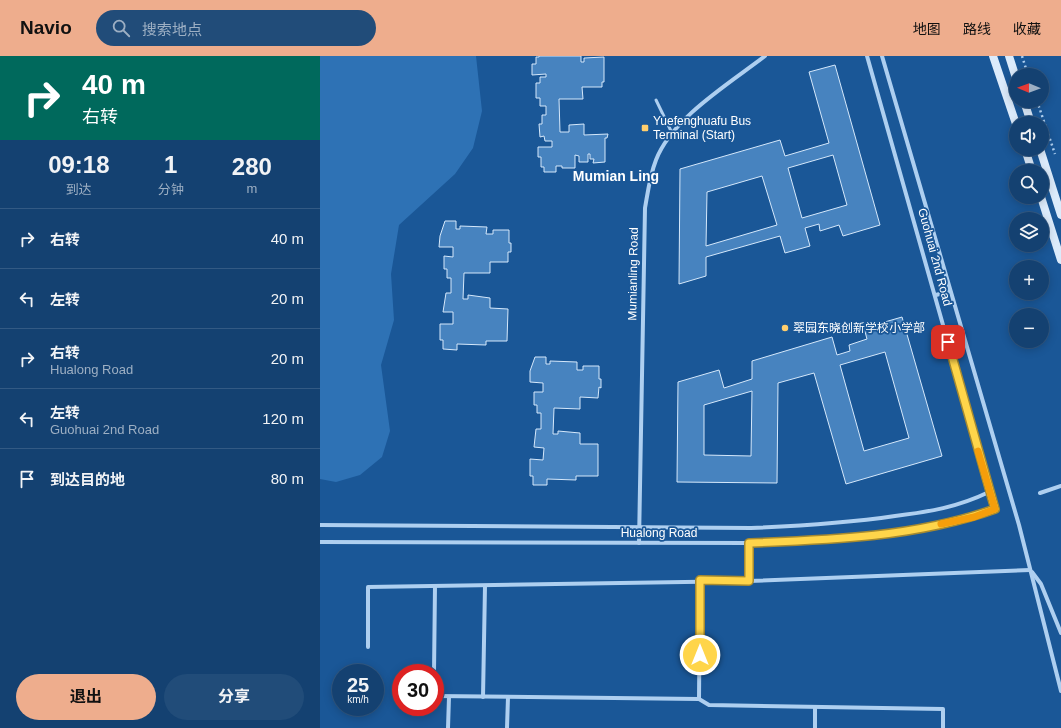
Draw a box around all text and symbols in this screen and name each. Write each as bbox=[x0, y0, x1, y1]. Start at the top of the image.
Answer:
search box bbox=[96, 10, 376, 46]
text: Navio bbox=[20, 17, 72, 38]
icon: search bbox=[110, 17, 132, 39]
text: 搜索地点 bbox=[142, 21, 202, 38]
text: 地图 bbox=[913, 21, 941, 37]
text: 路线 bbox=[963, 21, 991, 37]
text: 收藏 bbox=[1013, 21, 1041, 37]
north arrow bbox=[1009, 68, 1049, 108]
map controls bbox=[1009, 68, 1049, 348]
text: 40 m bbox=[82, 69, 146, 100]
icon: right bbox=[16, 72, 68, 124]
text: 右转 bbox=[82, 107, 118, 127]
place label: Yuefenghuafu Bus Terminal (Start) bbox=[653, 114, 751, 142]
button: sound bbox=[1009, 116, 1049, 156]
marker: Yuefenghuafu Bus Terminal (Start) bbox=[640, 123, 650, 133]
text: 09:18 bbox=[48, 151, 110, 178]
text: 1 bbox=[164, 151, 177, 178]
text: 280 bbox=[232, 153, 272, 180]
button: search bbox=[1009, 164, 1049, 204]
district label: Mumian Ling bbox=[573, 168, 659, 184]
text: m bbox=[246, 181, 257, 196]
text: 到达 bbox=[66, 182, 92, 197]
text: 分钟 bbox=[158, 182, 184, 197]
street label: Guohuai 2nd Road bbox=[915, 207, 955, 307]
button: layers bbox=[1009, 212, 1049, 252]
street label: Mumianling Road bbox=[625, 227, 641, 321]
icon: right bbox=[16, 228, 38, 250]
text: 40 m bbox=[271, 230, 304, 247]
text: 右转 bbox=[50, 231, 80, 248]
button: + bbox=[1009, 260, 1049, 300]
icon: left bbox=[16, 288, 38, 310]
text: 20 m bbox=[271, 290, 304, 307]
text: 左转 bbox=[50, 291, 80, 308]
button: − bbox=[1009, 308, 1049, 348]
place label: 翠园东晓创新学校小学部 bbox=[793, 321, 925, 335]
marker: 翠园东晓创新学校小学部 bbox=[780, 323, 790, 333]
pin bbox=[931, 325, 965, 359]
icon: arrive bbox=[937, 331, 959, 353]
text: 右转 bbox=[50, 344, 80, 361]
icon: right bbox=[16, 348, 38, 370]
text: 20 m bbox=[271, 350, 304, 367]
text: Hualong Road bbox=[50, 362, 133, 377]
text: 左转 bbox=[50, 404, 80, 421]
icon: left bbox=[16, 408, 38, 430]
text: 120 m bbox=[262, 410, 304, 427]
text: Guohuai 2nd Road bbox=[50, 422, 159, 437]
icon: arrive bbox=[16, 468, 38, 490]
text: 80 m bbox=[271, 470, 304, 487]
text: 到达目的地 bbox=[50, 471, 125, 488]
street label: Hualong Road bbox=[621, 526, 697, 540]
position arrow bbox=[679, 634, 721, 676]
speed limit sign: 30 bbox=[392, 664, 444, 716]
button: 退出 bbox=[16, 674, 156, 720]
button: 分享 bbox=[164, 674, 304, 720]
text: 25 bbox=[347, 674, 369, 696]
text: km/h bbox=[347, 694, 369, 705]

